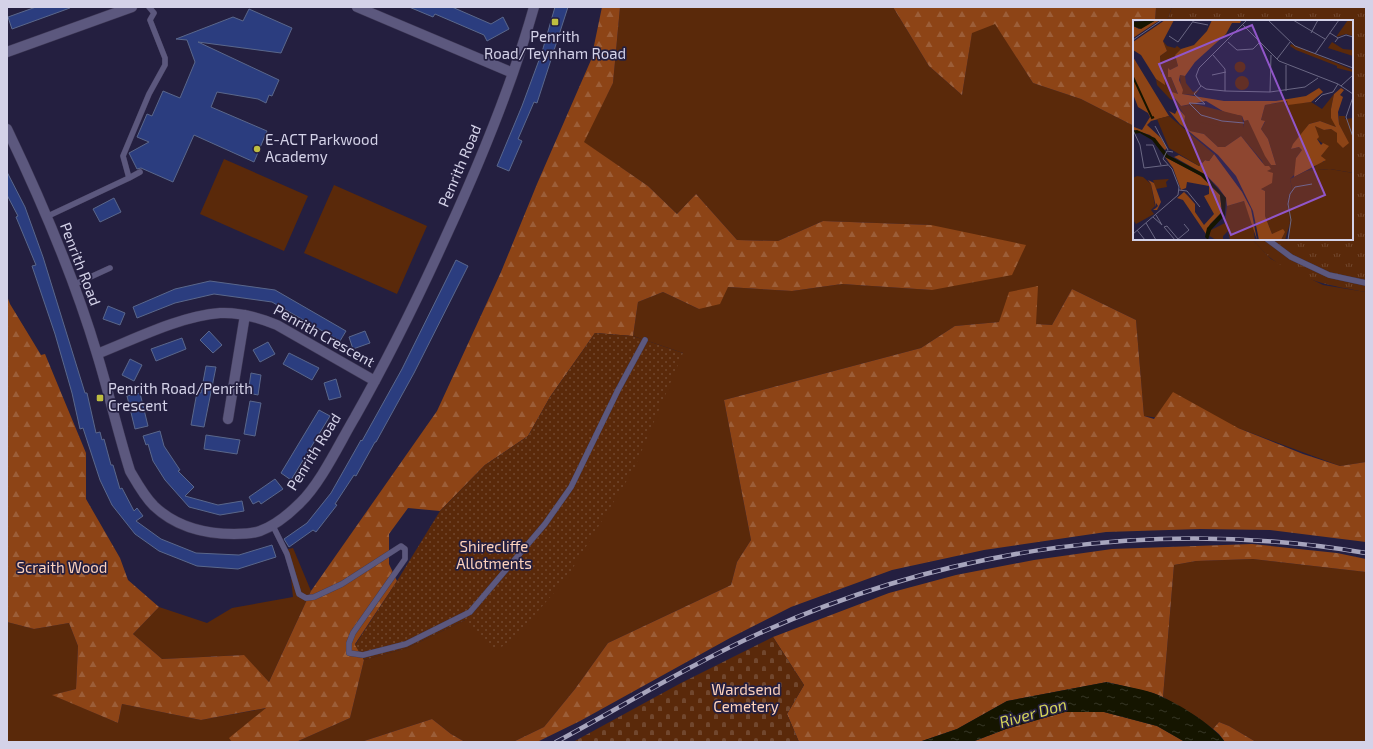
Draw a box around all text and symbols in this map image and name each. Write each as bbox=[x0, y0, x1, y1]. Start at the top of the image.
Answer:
marker: Penrith Road/Teynham Road bbox=[550, 17, 560, 27]
inset map bbox=[1133, 20, 1353, 240]
place label: Penrith Road/Teynham Road bbox=[484, 27, 626, 62]
street label: Penrith Road bbox=[434, 122, 484, 209]
place label: E-ACT Parkwood Academy bbox=[265, 130, 378, 165]
marker: E-ACT Parkwood Academy bbox=[252, 144, 262, 154]
street label: Penrith Road bbox=[57, 220, 105, 308]
street label: Penrith Crescent bbox=[271, 300, 378, 370]
place label: Penrith Road/Penrith Crescent bbox=[108, 379, 253, 414]
marker: Penrith Road/Penrith Crescent bbox=[95, 393, 105, 403]
street label: Penrith Road bbox=[282, 410, 344, 493]
park label: Shirecliffe Allotments bbox=[456, 537, 532, 572]
park label: Scraith Wood bbox=[17, 558, 107, 576]
park label: Wardsend Cemetery bbox=[711, 680, 781, 715]
water label: River Don bbox=[997, 694, 1069, 731]

